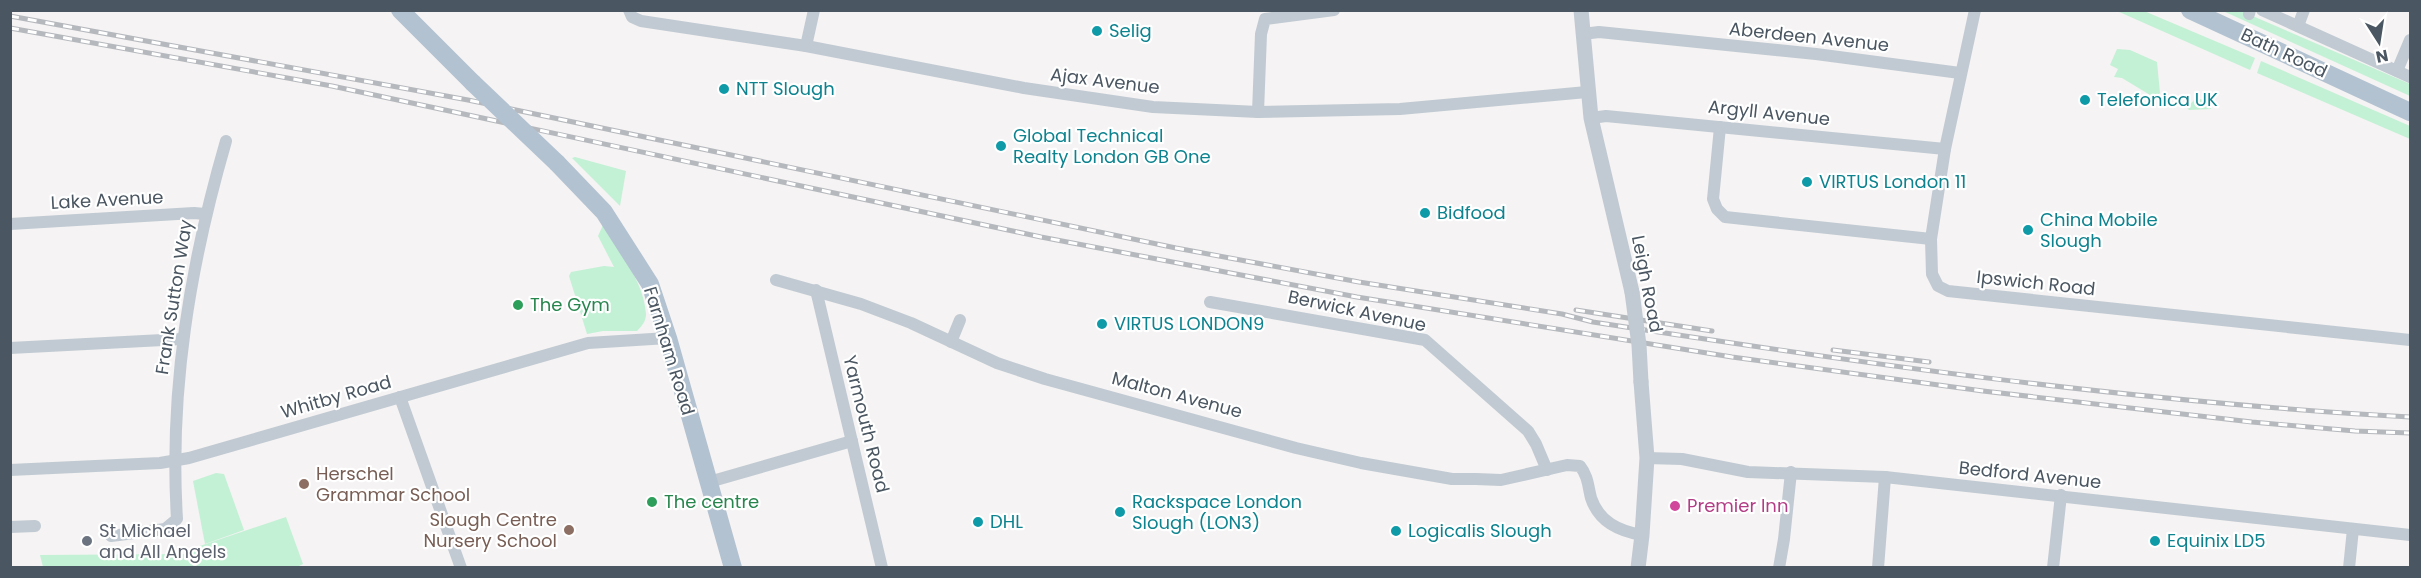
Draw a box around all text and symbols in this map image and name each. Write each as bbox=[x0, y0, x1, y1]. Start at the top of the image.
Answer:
north arrow bbox=[2349, 12, 2409, 72]
street label: Aberdeen Avenue bbox=[1728, 16, 1890, 57]
place label: Selig bbox=[1109, 18, 1152, 43]
street label: Bath Road bbox=[2237, 22, 2332, 84]
marker: Selig bbox=[1090, 24, 1104, 38]
text: N bbox=[2374, 44, 2390, 69]
street label: Ajax Avenue bbox=[1049, 61, 1161, 100]
place label: NTT Slough bbox=[736, 76, 835, 101]
marker: NTT Slough bbox=[717, 82, 731, 96]
place label: Telefonica UK bbox=[2097, 87, 2218, 112]
marker: Telefonica UK bbox=[2078, 93, 2092, 107]
street label: Argyll Avenue bbox=[1707, 94, 1831, 131]
place label: Global Technical Realty London GB One bbox=[1013, 123, 1211, 169]
marker: Global Technical Realty London GB One bbox=[994, 139, 1008, 153]
place label: VIRTUS London 11 bbox=[1819, 169, 1966, 194]
marker: VIRTUS London 11 bbox=[1800, 175, 1814, 189]
street label: Lake Avenue bbox=[50, 184, 164, 215]
place label: Bidfood bbox=[1437, 200, 1506, 225]
marker: Bidfood bbox=[1418, 206, 1432, 220]
place label: China Mobile Slough bbox=[2040, 207, 2158, 253]
street label: Frank Sutton Way bbox=[149, 218, 198, 376]
marker: China Mobile Slough bbox=[2021, 223, 2035, 237]
street label: Leigh Road bbox=[1626, 233, 1669, 335]
street label: Ipswich Road bbox=[1975, 264, 2097, 301]
street label: Farnham Road bbox=[638, 283, 701, 418]
street label: Berwick Avenue bbox=[1286, 284, 1429, 337]
place label: The Gym bbox=[530, 292, 610, 317]
marker: The Gym bbox=[511, 298, 525, 312]
place label: VIRTUS LONDON9 bbox=[1114, 311, 1264, 336]
marker: VIRTUS LONDON9 bbox=[1095, 317, 1109, 331]
street label: Yarmouth Road bbox=[837, 353, 896, 495]
street label: Malton Avenue bbox=[1109, 365, 1245, 424]
street label: Whitby Road bbox=[278, 369, 394, 424]
street label: Bedford Avenue bbox=[1958, 455, 2103, 494]
place label: Herschel Grammar School bbox=[316, 461, 470, 507]
marker: Herschel Grammar School bbox=[297, 477, 311, 491]
place label: The centre bbox=[664, 489, 759, 514]
place label: Rackspace London Slough (LON3) bbox=[1132, 489, 1302, 535]
place label: Premier Inn bbox=[1687, 493, 1788, 518]
marker: The centre bbox=[645, 495, 659, 509]
marker: Premier Inn bbox=[1668, 499, 1682, 513]
marker: Rackspace London Slough (LON3) bbox=[1113, 505, 1127, 519]
place label: Slough Centre Nursery School bbox=[423, 507, 557, 553]
place label: DHL bbox=[990, 509, 1023, 534]
marker: DHL bbox=[971, 515, 985, 529]
place label: St Michael and All Angels bbox=[99, 518, 226, 564]
place label: Logicalis Slough bbox=[1408, 518, 1552, 543]
marker: Slough Centre Nursery School bbox=[562, 523, 576, 537]
marker: Logicalis Slough bbox=[1389, 524, 1403, 538]
place label: Equinix LD5 bbox=[2167, 528, 2266, 553]
marker: St Michael and All Angels bbox=[80, 534, 94, 548]
marker: Equinix LD5 bbox=[2148, 534, 2162, 548]

